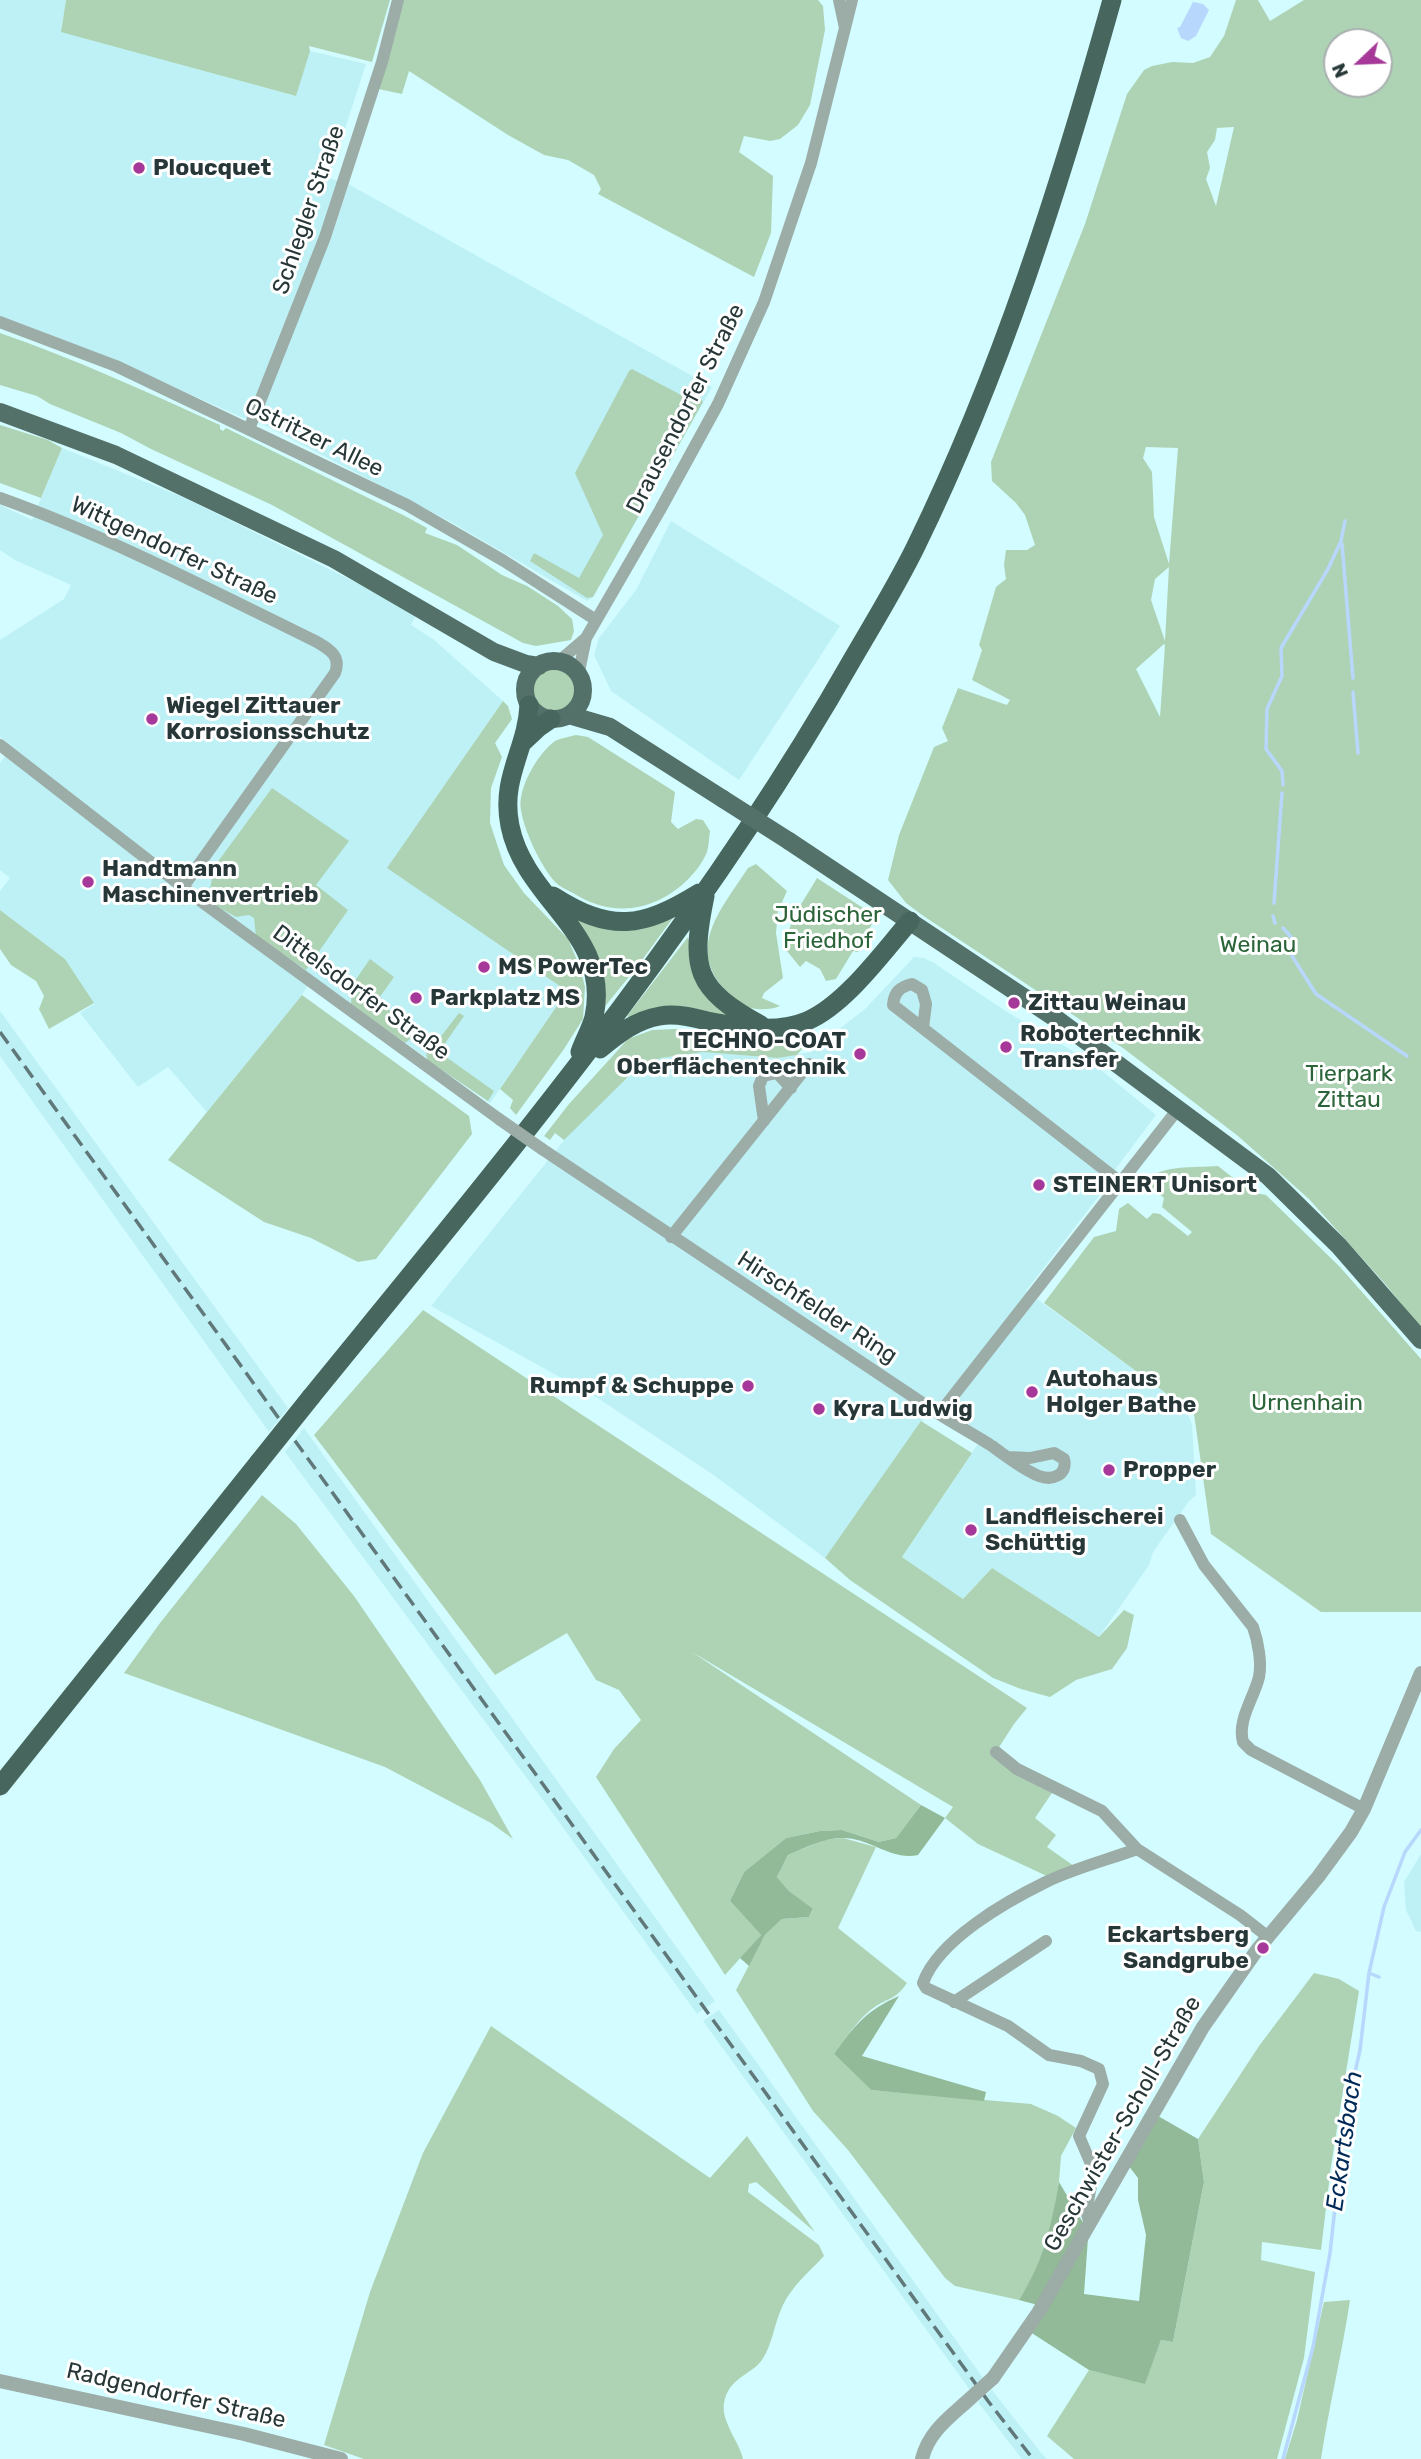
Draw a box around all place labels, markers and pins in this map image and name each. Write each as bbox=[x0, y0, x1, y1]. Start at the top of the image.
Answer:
place label: Ploucquet bbox=[153, 154, 271, 182]
marker: Ploucquet bbox=[131, 160, 147, 176]
place label: Wiegel Zittauer Korrosionsschutz bbox=[166, 692, 370, 746]
marker: Wiegel Zittauer Korrosionsschutz bbox=[144, 711, 160, 727]
place label: Handtmann Maschinenvertrieb bbox=[102, 855, 319, 909]
marker: Handtmann Maschinenvertrieb bbox=[80, 874, 96, 890]
place label: MS PowerTec bbox=[498, 953, 648, 981]
marker: MS PowerTec bbox=[476, 959, 492, 975]
place label: Parkplatz MS bbox=[430, 984, 580, 1012]
place label: Zittau Weinau bbox=[1028, 989, 1186, 1017]
marker: Parkplatz MS bbox=[408, 990, 424, 1006]
marker: Zittau Weinau bbox=[1006, 995, 1022, 1011]
place label: Robotertechnik Transfer bbox=[1020, 1020, 1201, 1074]
place label: TECHNO-COAT Oberflächentechnik bbox=[617, 1027, 846, 1081]
marker: Robotertechnik Transfer bbox=[998, 1039, 1014, 1055]
marker: TECHNO-COAT Oberflächentechnik bbox=[852, 1046, 868, 1062]
place label: STEINERT Unisort bbox=[1053, 1171, 1257, 1199]
marker: STEINERT Unisort bbox=[1031, 1177, 1047, 1193]
place label: Autohaus Holger Bathe bbox=[1046, 1365, 1196, 1419]
place label: Rumpf & Schuppe bbox=[530, 1372, 734, 1400]
marker: Rumpf & Schuppe bbox=[740, 1378, 756, 1394]
marker: Autohaus Holger Bathe bbox=[1024, 1384, 1040, 1400]
place label: Kyra Ludwig bbox=[833, 1395, 973, 1423]
marker: Kyra Ludwig bbox=[811, 1401, 827, 1417]
place label: Propper bbox=[1123, 1456, 1216, 1484]
marker: Propper bbox=[1101, 1462, 1117, 1478]
place label: Landfleischerei Schüttig bbox=[985, 1503, 1164, 1557]
marker: Landfleischerei Schüttig bbox=[963, 1522, 979, 1538]
place label: Eckartsberg Sandgrube bbox=[1107, 1921, 1249, 1975]
marker: Eckartsberg Sandgrube bbox=[1255, 1940, 1271, 1956]

